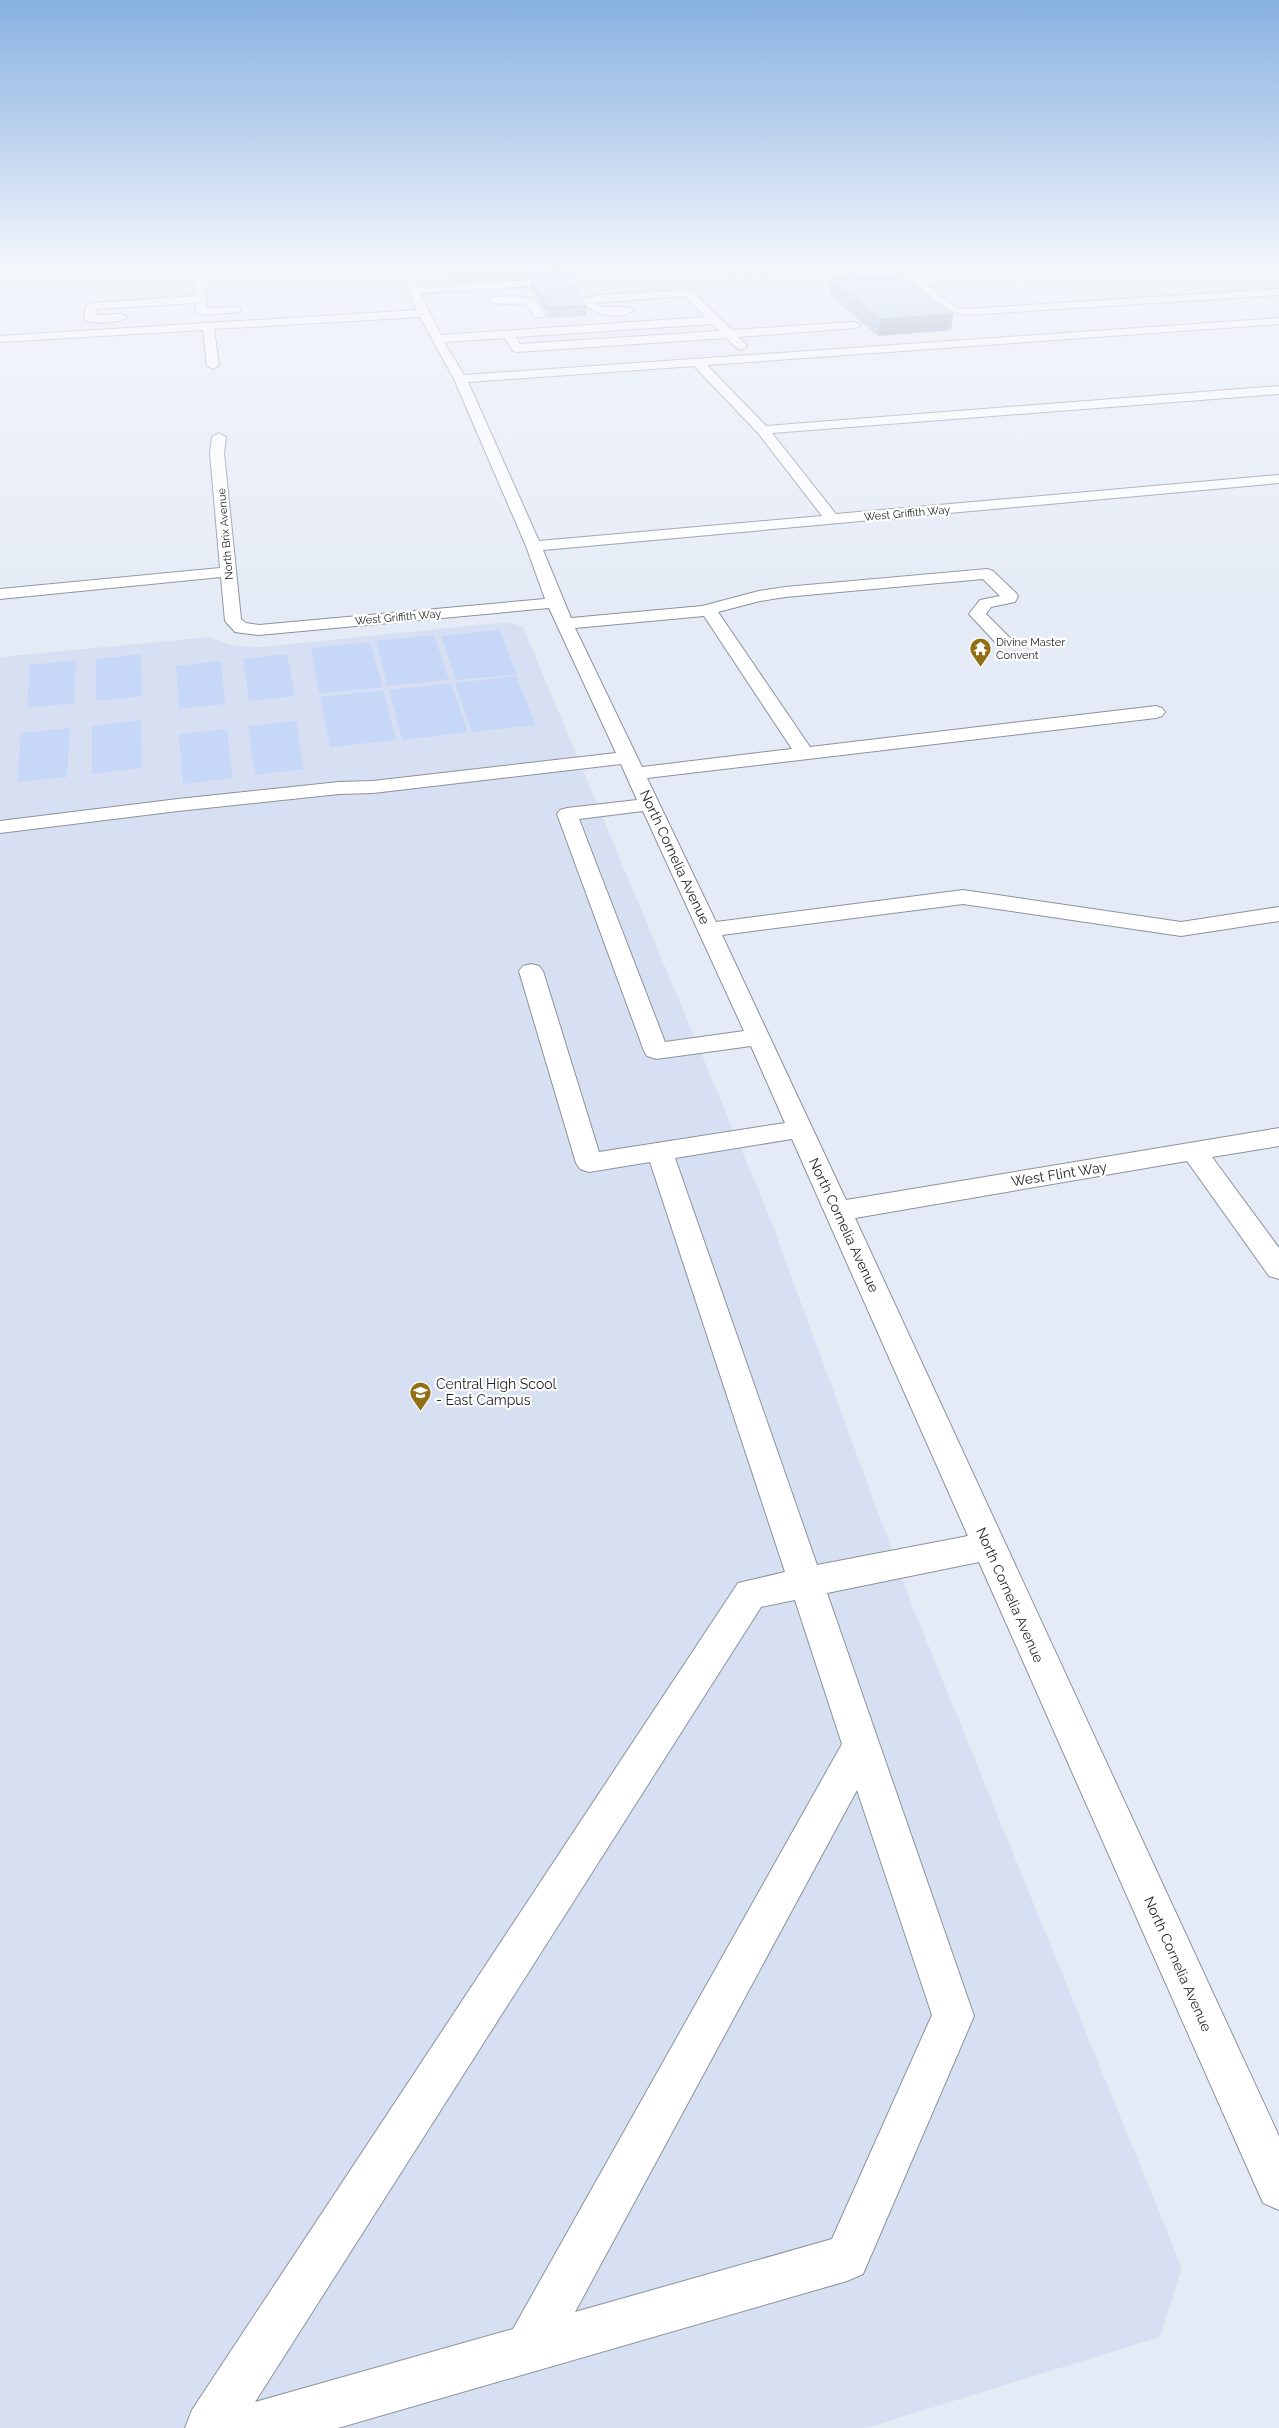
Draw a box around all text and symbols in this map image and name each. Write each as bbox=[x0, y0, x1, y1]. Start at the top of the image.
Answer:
street label: North Brix Avenue bbox=[215, 487, 236, 580]
street label: West Griffith Way bbox=[863, 503, 951, 524]
street label: West Griffith Way bbox=[354, 607, 442, 628]
temple icon: Divine Master Convent bbox=[968, 636, 992, 667]
place label: Divine Master Convent bbox=[996, 636, 1065, 662]
street label: North Cornelia Avenue bbox=[637, 787, 713, 927]
street label: North Cornelia Avenue bbox=[806, 1155, 882, 1295]
street label: West Flint Way bbox=[1010, 1158, 1108, 1189]
place label: Central High Scool - East Campus bbox=[436, 1376, 557, 1408]
school or university icon: Central High Scool - East Campus bbox=[408, 1380, 432, 1411]
street label: North Cornelia Avenue bbox=[973, 1525, 1047, 1665]
street label: North Cornelia Avenue bbox=[1141, 1894, 1215, 2034]

